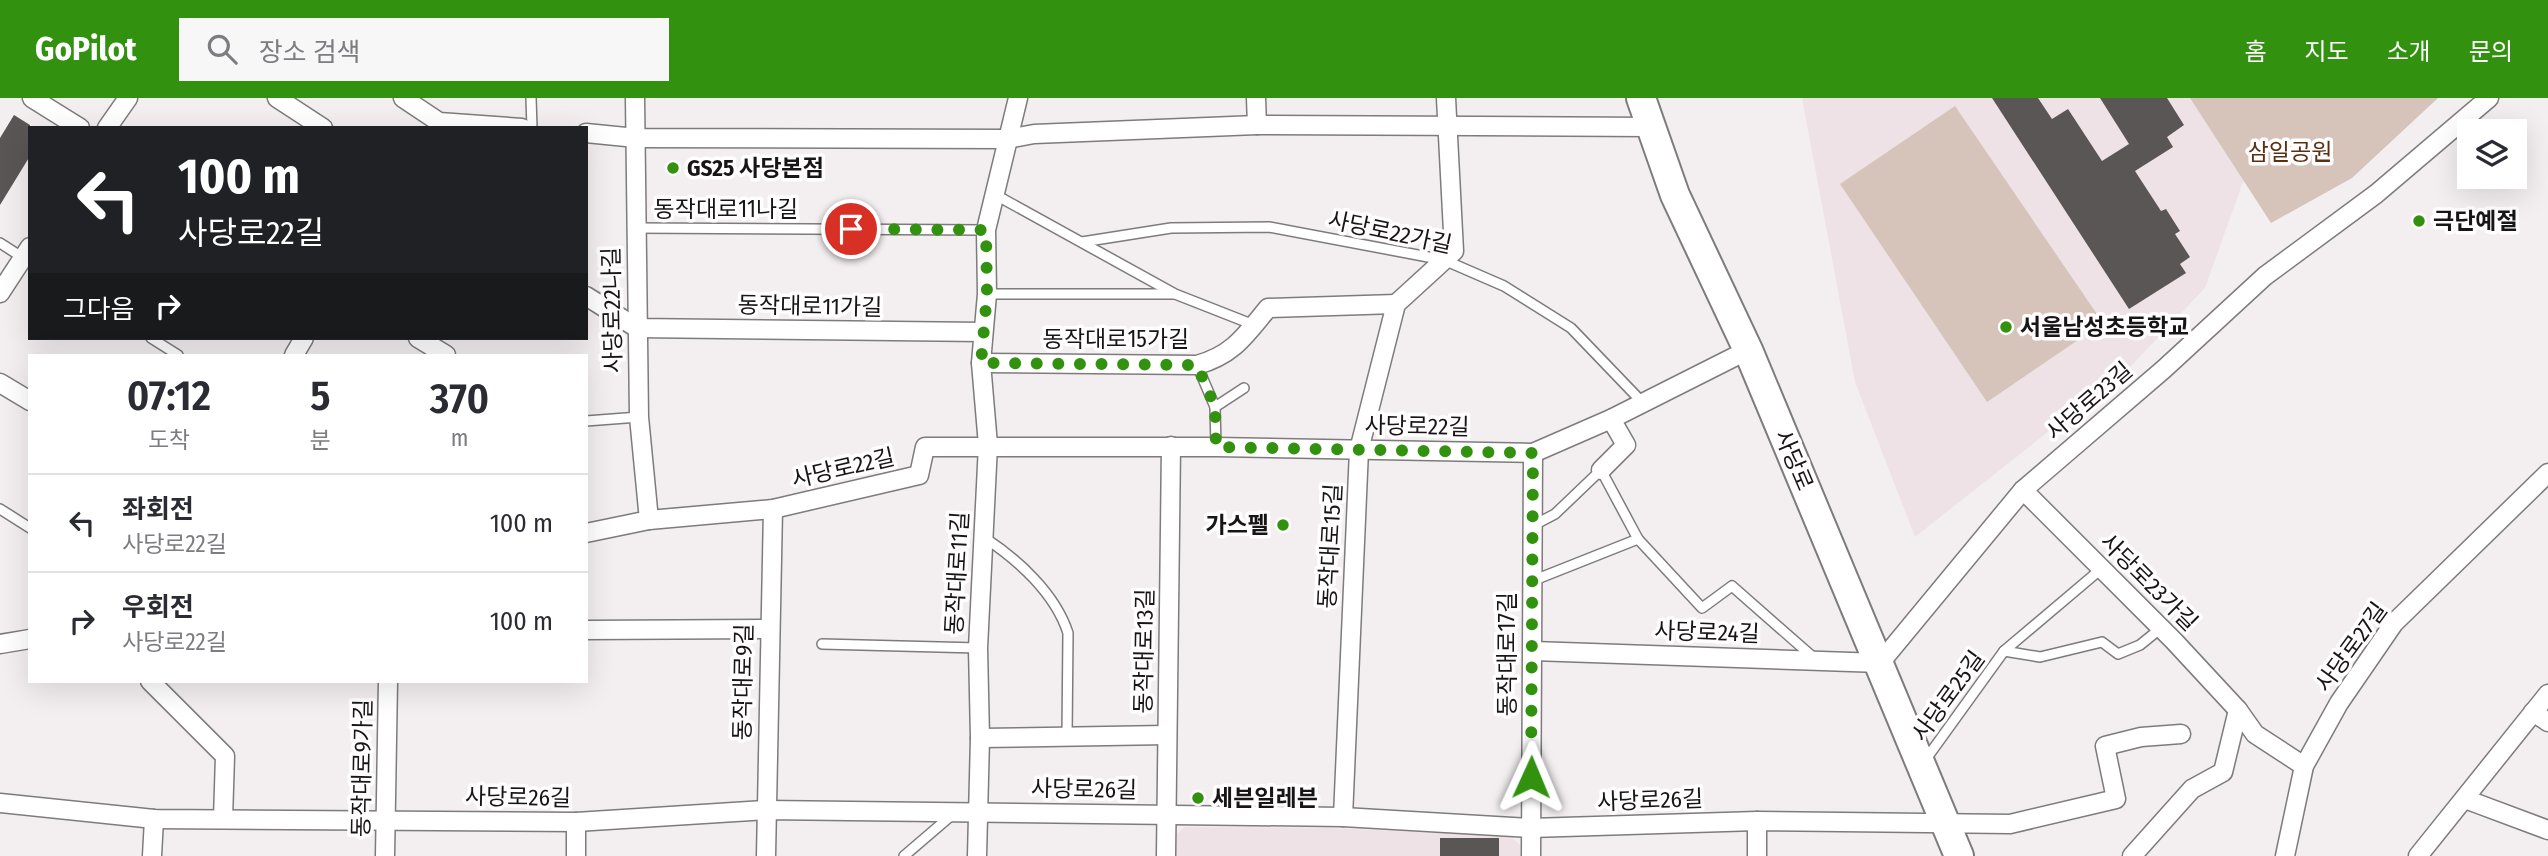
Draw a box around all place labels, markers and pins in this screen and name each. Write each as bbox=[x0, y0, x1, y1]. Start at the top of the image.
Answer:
place label: GS25 사당본점 bbox=[687, 154, 824, 182]
marker: GS25 사당본점 bbox=[665, 160, 681, 176]
pin bbox=[821, 199, 881, 259]
place label: 극단예절 bbox=[2433, 207, 2518, 235]
marker: 극단예절 bbox=[2411, 213, 2427, 229]
place label: 서울남성초등학교 bbox=[2020, 313, 2189, 341]
marker: 서울남성초등학교 bbox=[1998, 319, 2014, 335]
place label: 가스펠 bbox=[1206, 511, 1269, 539]
marker: 가스펠 bbox=[1275, 517, 1291, 533]
place label: 세븐일레븐 bbox=[1212, 784, 1318, 812]
marker: 세븐일레븐 bbox=[1190, 790, 1206, 806]

